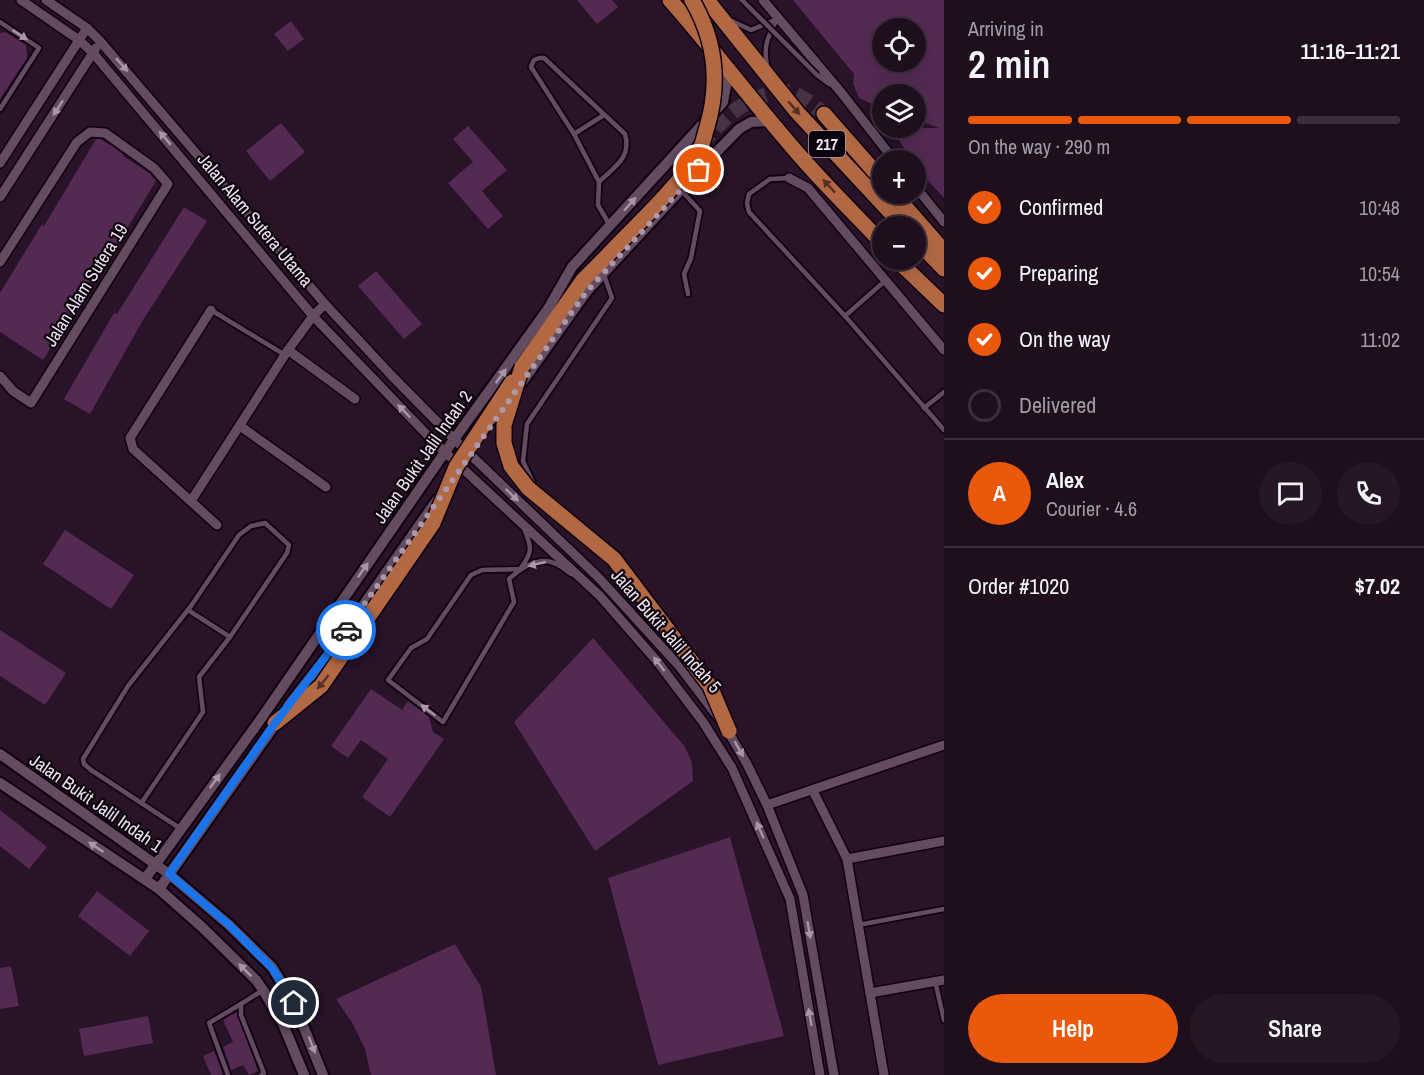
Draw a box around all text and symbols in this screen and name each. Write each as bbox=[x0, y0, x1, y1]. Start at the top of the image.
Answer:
text: Arriving in bbox=[968, 15, 1044, 42]
map controls bbox=[872, 18, 926, 270]
button: locate bbox=[872, 18, 926, 72]
one-way arrow bbox=[12, 29, 28, 40]
text: 11:16–11:21 bbox=[1301, 36, 1400, 66]
text: 2 min bbox=[968, 38, 1050, 90]
one-way arrow bbox=[115, 57, 128, 72]
button: layers bbox=[872, 84, 926, 138]
one-way arrow bbox=[52, 100, 63, 116]
one-way arrow bbox=[787, 100, 800, 115]
one-way arrow bbox=[159, 131, 172, 146]
road number: 217 bbox=[809, 131, 845, 157]
text: On the way · 290 m bbox=[968, 133, 1110, 160]
pin bbox=[673, 144, 724, 195]
street label: Jalan Alam Sutera Utama bbox=[192, 148, 319, 292]
button: + bbox=[872, 150, 926, 204]
icon: bag bbox=[682, 153, 715, 186]
one-way arrow bbox=[822, 179, 836, 193]
icon: check bbox=[968, 191, 1001, 224]
text: Confirmed bbox=[1019, 192, 1103, 222]
text: 10:48 bbox=[1359, 194, 1400, 221]
one-way arrow bbox=[623, 197, 637, 211]
button: − bbox=[872, 216, 926, 270]
street label: Jalan Alam Sutera 19 bbox=[38, 219, 133, 351]
icon: check bbox=[968, 257, 1001, 290]
text: Preparing bbox=[1019, 258, 1098, 288]
text: 10:54 bbox=[1359, 260, 1400, 287]
icon: check bbox=[968, 323, 1001, 356]
text: On the way bbox=[1019, 324, 1110, 354]
text: 11:02 bbox=[1360, 326, 1400, 353]
one-way arrow bbox=[495, 368, 507, 384]
street label: Jalan Bukit Jalil Indah 2 bbox=[367, 385, 478, 528]
text: Delivered bbox=[1019, 390, 1096, 420]
one-way arrow bbox=[397, 403, 411, 418]
button: chat bbox=[1259, 462, 1322, 525]
button: phone bbox=[1337, 462, 1400, 525]
text: Alex bbox=[1046, 465, 1084, 495]
text: A bbox=[993, 478, 1006, 508]
one-way arrow bbox=[505, 487, 519, 501]
text: Courier · 4.6 bbox=[1046, 495, 1137, 522]
one-way arrow bbox=[527, 560, 546, 569]
one-way arrow bbox=[357, 563, 369, 579]
street label: Jalan Bukit Jalil Indah 5 bbox=[606, 563, 727, 698]
text: Order #1020 bbox=[968, 571, 1069, 601]
text: $7.02 bbox=[1355, 571, 1400, 601]
courier bbox=[316, 600, 376, 660]
icon: car bbox=[330, 614, 363, 647]
one-way arrow bbox=[654, 657, 666, 672]
one-way arrow bbox=[317, 674, 330, 690]
one-way arrow bbox=[420, 705, 435, 717]
one-way arrow bbox=[734, 741, 744, 758]
street label: Jalan Bukit Jalil Indah 1 bbox=[25, 747, 168, 858]
one-way arrow bbox=[209, 774, 221, 790]
one-way arrow bbox=[755, 821, 765, 839]
one-way arrow bbox=[89, 841, 105, 853]
one-way arrow bbox=[805, 921, 814, 940]
one-way arrow bbox=[239, 963, 253, 977]
pin bbox=[268, 977, 319, 1028]
icon: home bbox=[277, 986, 310, 1019]
button: Help bbox=[968, 994, 1178, 1063]
button: Share bbox=[1190, 994, 1400, 1063]
one-way arrow bbox=[805, 1008, 814, 1027]
one-way arrow bbox=[307, 1036, 317, 1054]

